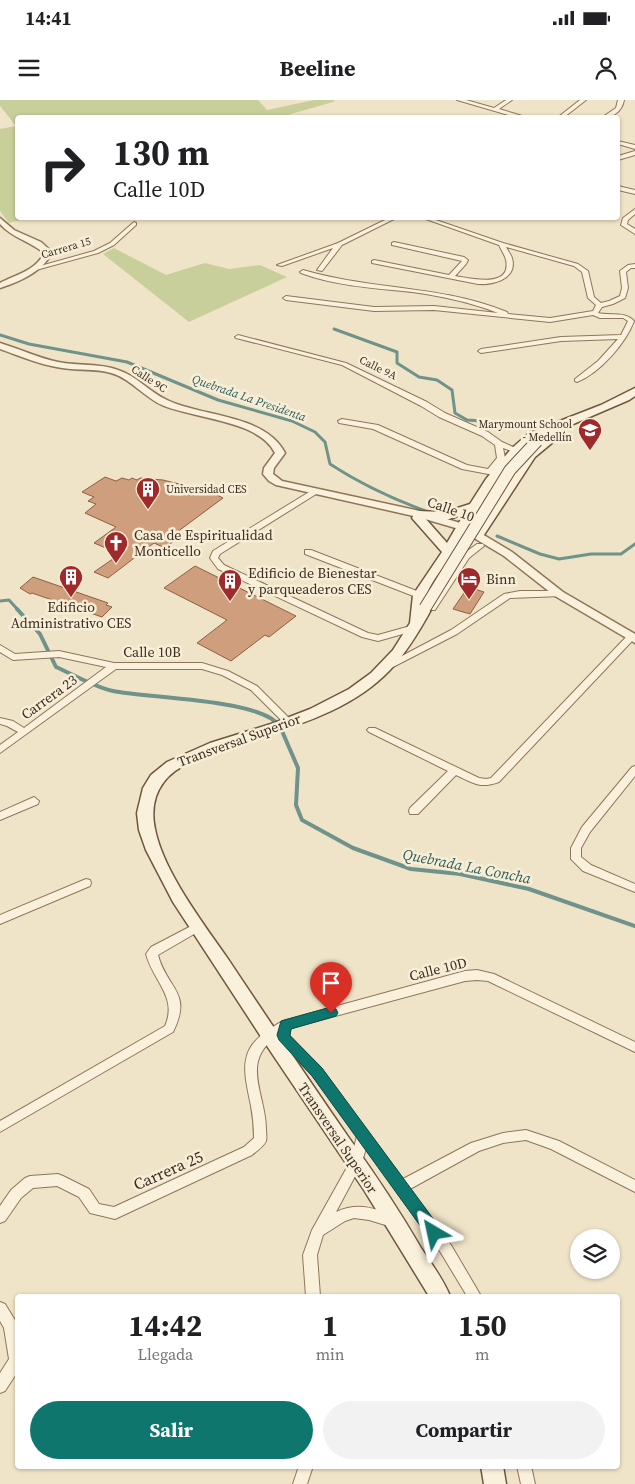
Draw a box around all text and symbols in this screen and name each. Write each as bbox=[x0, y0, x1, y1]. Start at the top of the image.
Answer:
text: 14:41 bbox=[25, 5, 72, 31]
text: Beeline bbox=[279, 53, 356, 83]
icon: menu bbox=[15, 54, 43, 82]
icon: person bbox=[592, 54, 620, 82]
text: 130 m bbox=[113, 129, 209, 177]
icon: right bbox=[30, 135, 95, 200]
text: Calle 10D bbox=[113, 174, 205, 204]
street label: Carrera 15 bbox=[39, 234, 93, 262]
street label: Calle 9A bbox=[357, 352, 400, 384]
street label: Calle 9C bbox=[128, 362, 170, 396]
water label: Quebrada La Presidenta bbox=[190, 371, 309, 425]
place label: Marymount School - Medellín bbox=[479, 417, 572, 445]
school or university icon: Marymount School - Medellín bbox=[577, 417, 603, 451]
building icon: Universidad CES bbox=[135, 476, 161, 510]
place label: Universidad CES bbox=[166, 482, 247, 497]
street label: Calle 10 bbox=[425, 492, 477, 526]
place label: Casa de Espiritualidad Monticello bbox=[134, 525, 273, 561]
church icon: Casa de Espiritualidad Monticello bbox=[103, 530, 129, 564]
place label: Edificio de Bienestar y parqueaderos CES bbox=[248, 563, 377, 599]
building icon: Edificio Administrativo CES bbox=[58, 564, 84, 598]
hotel icon: Binn bbox=[456, 566, 482, 600]
building icon: Edificio de Bienestar y parqueaderos CES bbox=[217, 568, 243, 602]
place label: Binn bbox=[486, 569, 516, 589]
place label: Edificio Administrativo CES bbox=[11, 597, 131, 633]
street label: Calle 10B bbox=[123, 642, 181, 662]
street label: Carrera 23 bbox=[17, 670, 81, 724]
street label: Transversal Superior bbox=[175, 708, 303, 772]
water label: Quebrada La Concha bbox=[401, 843, 533, 889]
street label: Calle 10D bbox=[407, 952, 469, 986]
pin bbox=[310, 962, 352, 1013]
icon: arrive bbox=[317, 969, 345, 997]
street label: Transversal Superior bbox=[293, 1079, 383, 1197]
street label: Carrera 25 bbox=[130, 1145, 206, 1195]
position arrow bbox=[407, 1206, 459, 1258]
map controls bbox=[570, 1229, 620, 1279]
button: layers bbox=[570, 1229, 620, 1279]
text: 14:42 bbox=[128, 1305, 202, 1346]
text: 1 bbox=[322, 1305, 338, 1346]
text: 150 bbox=[458, 1305, 507, 1346]
text: Llegada bbox=[138, 1343, 193, 1365]
text: min bbox=[316, 1343, 345, 1365]
text: m bbox=[475, 1343, 489, 1365]
button: Salir bbox=[30, 1401, 313, 1459]
button: Compartir bbox=[323, 1401, 605, 1459]

